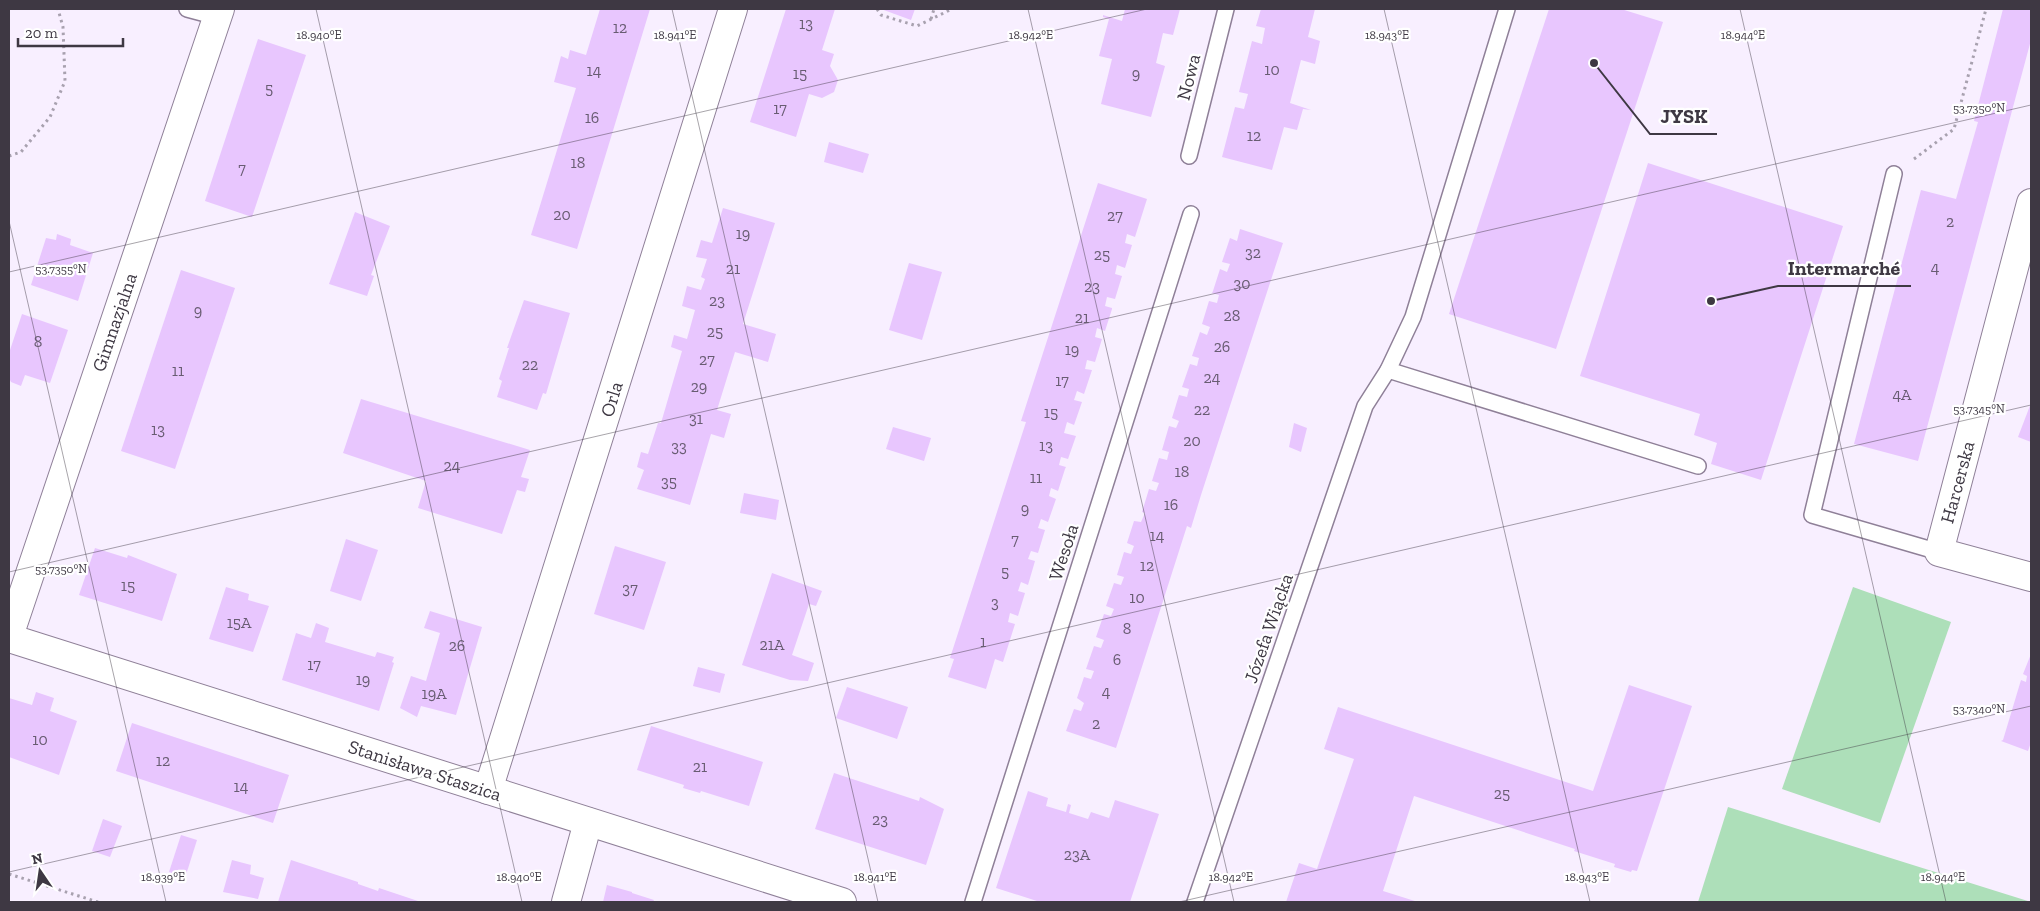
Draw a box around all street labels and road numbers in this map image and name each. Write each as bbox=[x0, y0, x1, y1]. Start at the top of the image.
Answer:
street label: Nowa bbox=[1172, 52, 1205, 103]
street label: Gimnazjalna bbox=[87, 270, 142, 375]
street label: Orla bbox=[595, 379, 628, 420]
street label: Harcerska bbox=[1935, 438, 1980, 526]
street label: Wesoła bbox=[1044, 521, 1083, 583]
street label: Józefa Wiącka bbox=[1239, 570, 1298, 686]
street label: Stanisława Staszica bbox=[345, 735, 504, 806]

